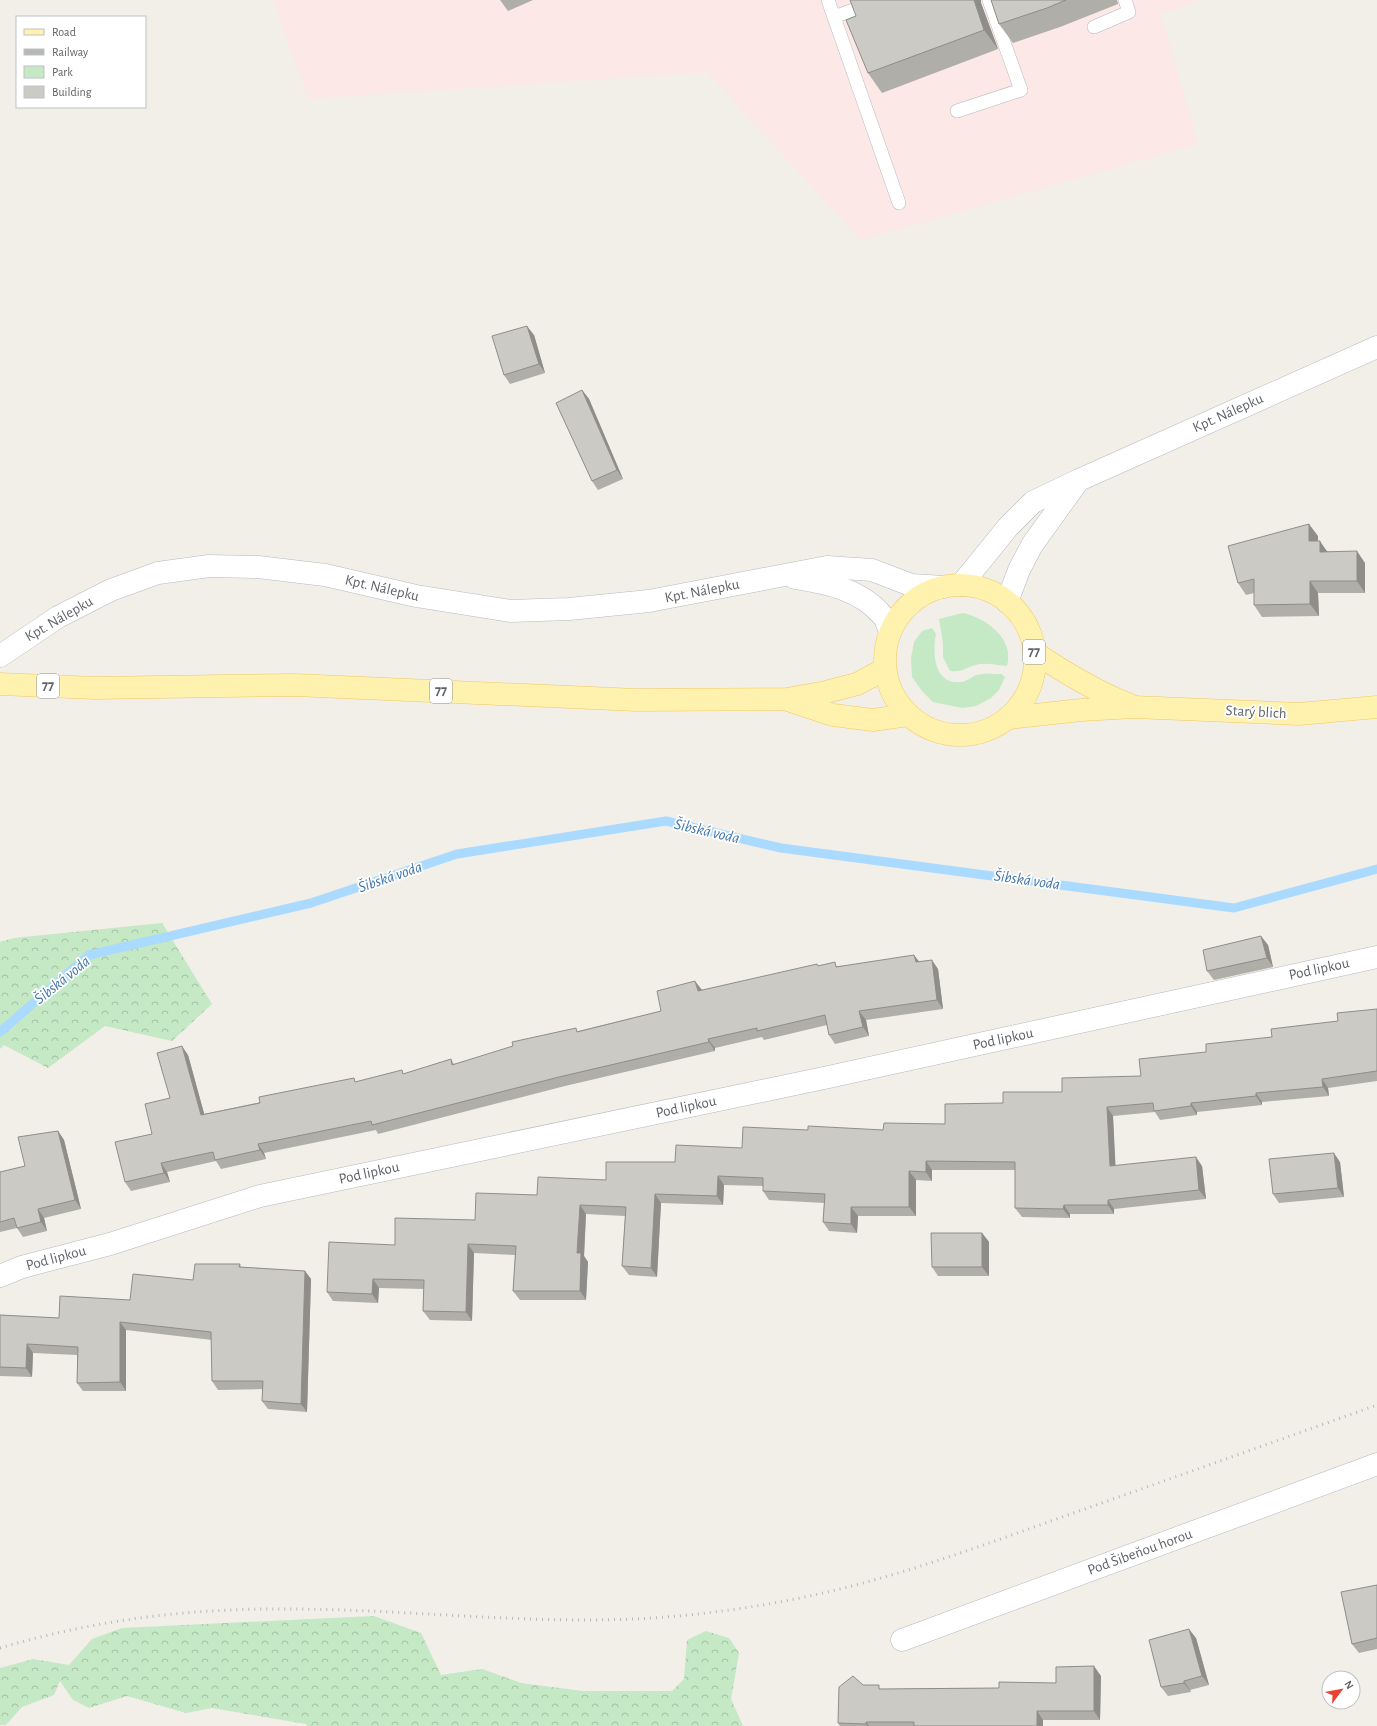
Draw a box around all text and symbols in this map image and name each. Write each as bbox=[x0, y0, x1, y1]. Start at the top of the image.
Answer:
legend bbox=[16, 16, 146, 108]
text: Road bbox=[52, 26, 76, 38]
text: Railway bbox=[52, 46, 88, 59]
text: Park bbox=[52, 66, 73, 78]
text: Building bbox=[52, 86, 92, 98]
street label: Kpt. Nálepku bbox=[1190, 391, 1266, 435]
street label: Kpt. Nálepku bbox=[344, 572, 421, 604]
street label: Kpt. Nálepku bbox=[664, 576, 741, 606]
street label: Kpt. Nálepku bbox=[23, 593, 96, 644]
road number: 77 bbox=[1023, 640, 1045, 664]
road number: 77 bbox=[37, 674, 59, 698]
road number: 77 bbox=[430, 679, 452, 703]
street label: Starý blich bbox=[1225, 703, 1287, 721]
water label: Šibská voda bbox=[673, 814, 742, 846]
water label: Šibská voda bbox=[355, 857, 424, 895]
water label: Šibská voda bbox=[993, 865, 1061, 893]
water label: Šibská voda bbox=[30, 951, 93, 1007]
street label: Pod lipkou bbox=[1287, 955, 1351, 983]
street label: Pod lipkou bbox=[971, 1025, 1035, 1053]
street label: Pod lipkou bbox=[654, 1093, 718, 1121]
street label: Pod lipkou bbox=[337, 1159, 401, 1187]
street label: Pod lipkou bbox=[24, 1243, 88, 1273]
street label: Pod Šibeňou horou bbox=[1085, 1525, 1195, 1578]
north arrow bbox=[1321, 1670, 1361, 1710]
text: N bbox=[1342, 1679, 1356, 1691]

